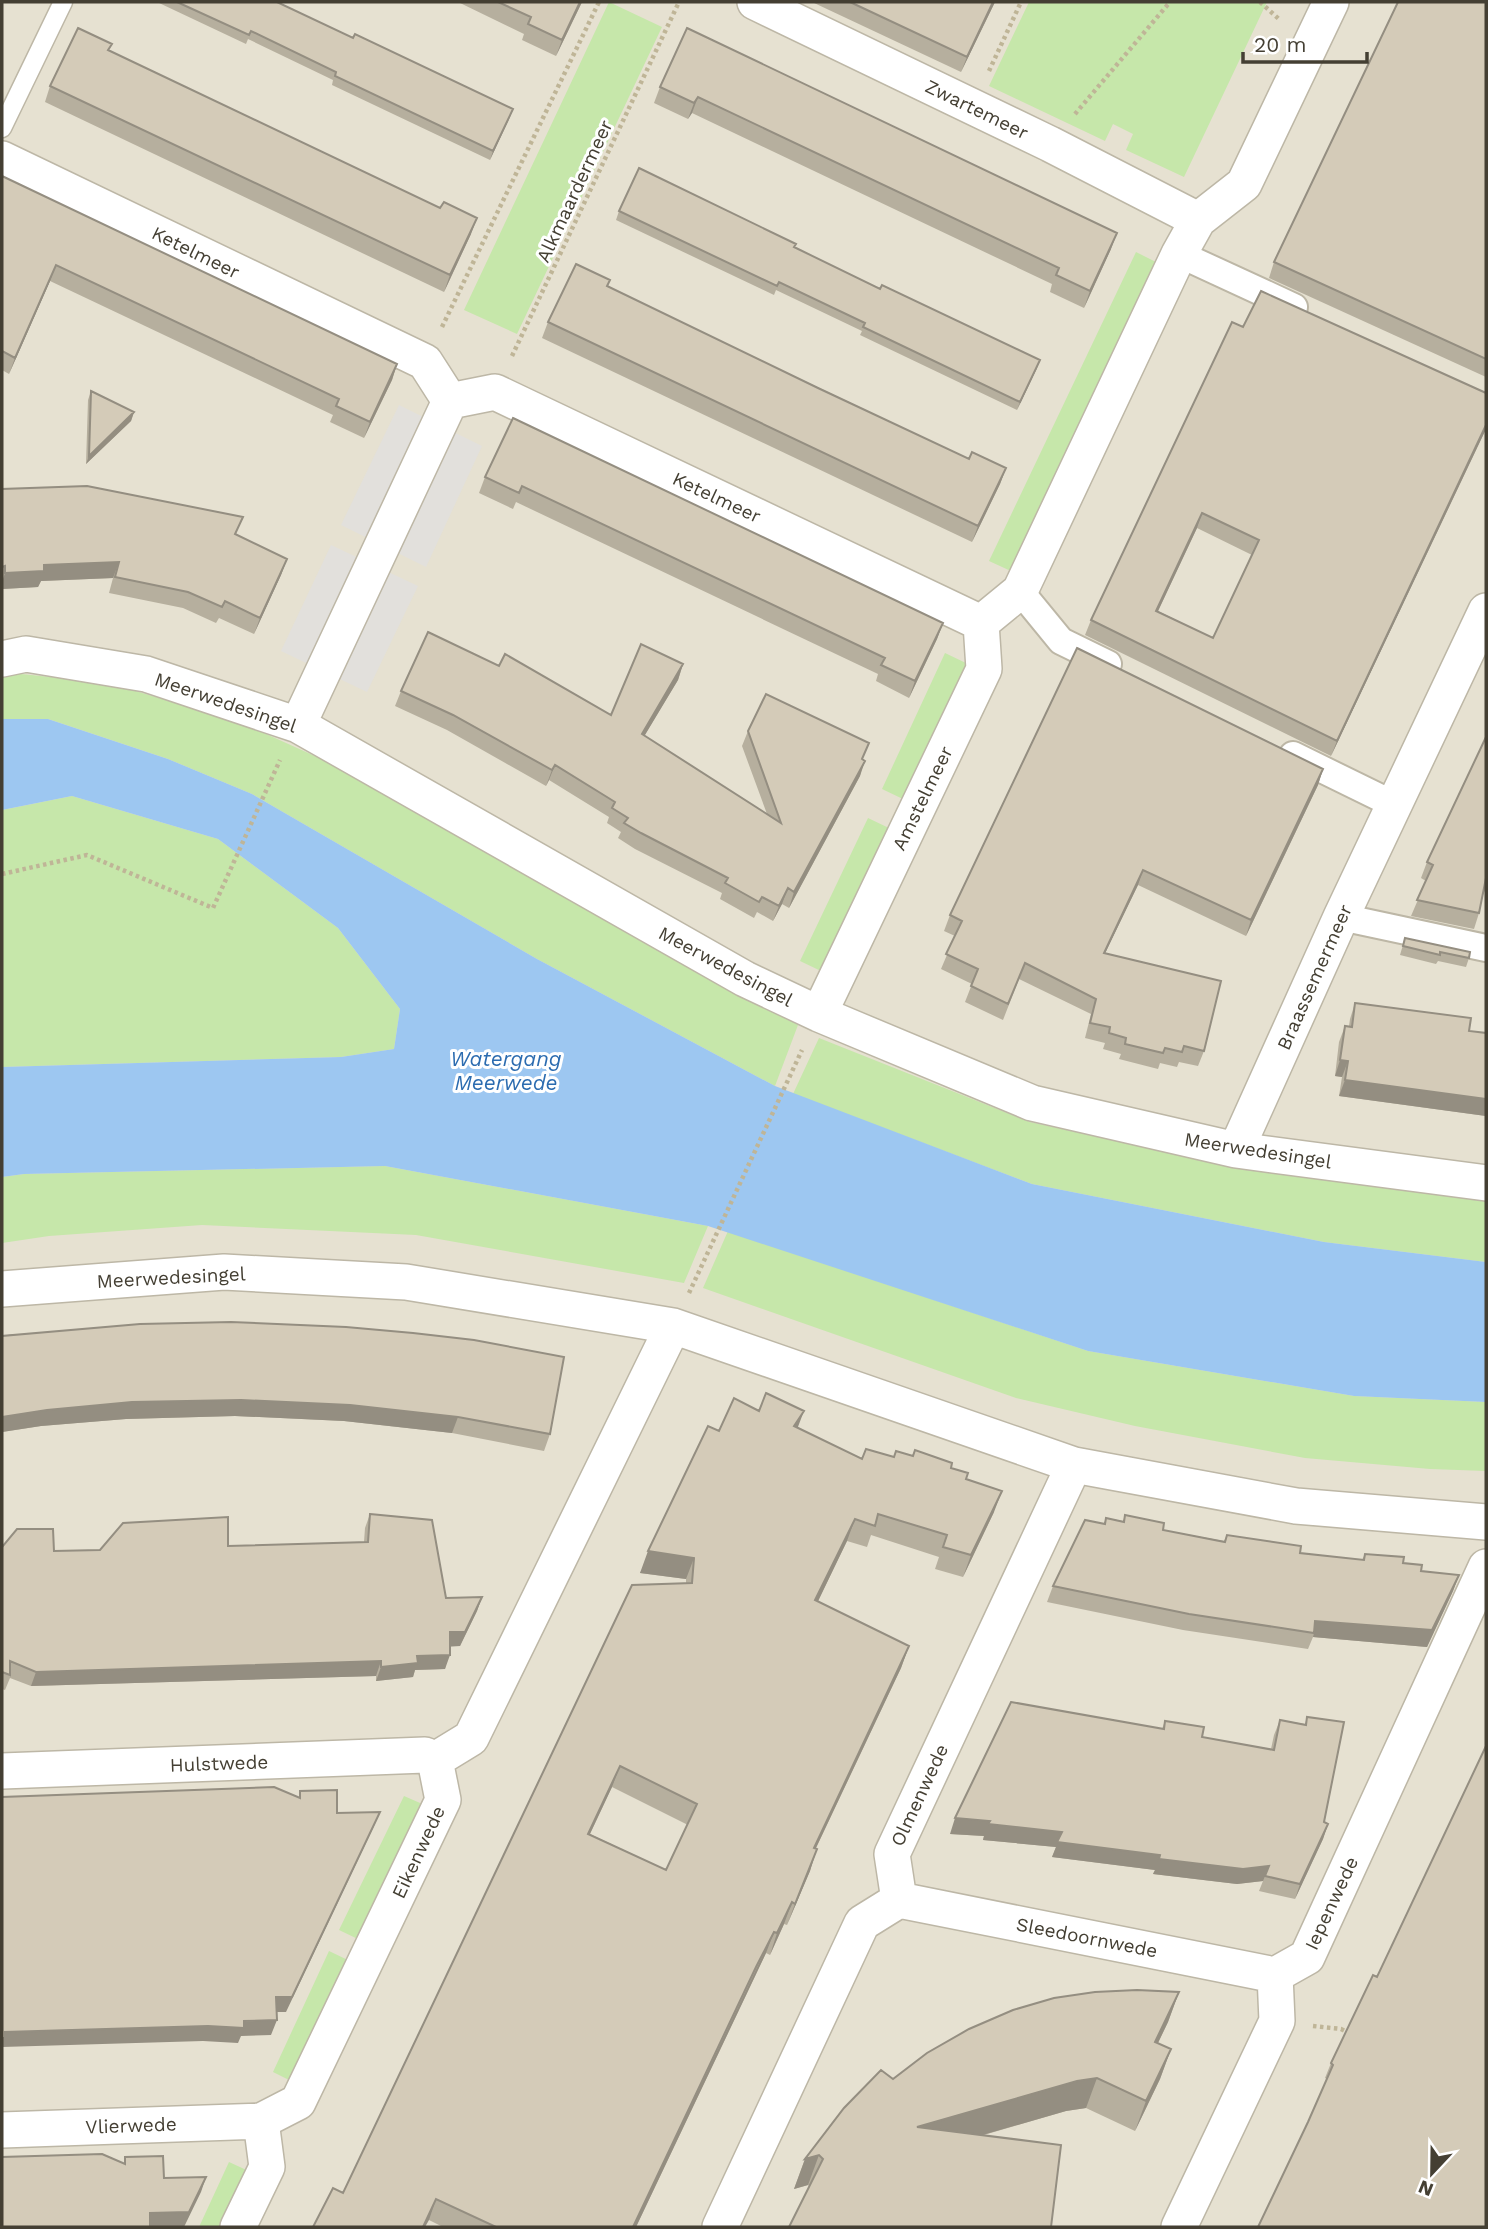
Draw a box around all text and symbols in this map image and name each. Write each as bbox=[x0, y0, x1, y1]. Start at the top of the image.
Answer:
scale bar bbox=[1243, 21, 1367, 65]
text: 20 m bbox=[1254, 32, 1306, 57]
street label: Zwartemeer bbox=[921, 75, 1032, 144]
street label: Alkmaardermeer bbox=[531, 116, 618, 266]
street label: Ketelmeer bbox=[148, 221, 244, 284]
street label: Ketelmeer bbox=[669, 467, 765, 528]
street label: Meerwedesingel bbox=[152, 667, 300, 738]
street label: Amstelmeer bbox=[887, 742, 958, 854]
street label: Braassemermeer bbox=[1272, 901, 1357, 1054]
street label: Meerwedesingel bbox=[655, 921, 797, 1012]
water label: Watergang Meerwede bbox=[450, 1046, 562, 1095]
street label: Meerwedesingel bbox=[1183, 1127, 1333, 1174]
street label: Meerwedesingel bbox=[96, 1262, 246, 1293]
street label: Olmenwede bbox=[886, 1740, 953, 1850]
street label: Hulstwede bbox=[169, 1750, 269, 1777]
street label: Eikenwede bbox=[387, 1802, 450, 1902]
street label: Iepenwede bbox=[1300, 1853, 1363, 1954]
street label: Sleedoornwede bbox=[1014, 1913, 1159, 1962]
street label: Vlierwede bbox=[85, 2112, 177, 2139]
north arrow bbox=[1397, 2138, 1467, 2208]
text: N bbox=[1415, 2175, 1437, 2202]

